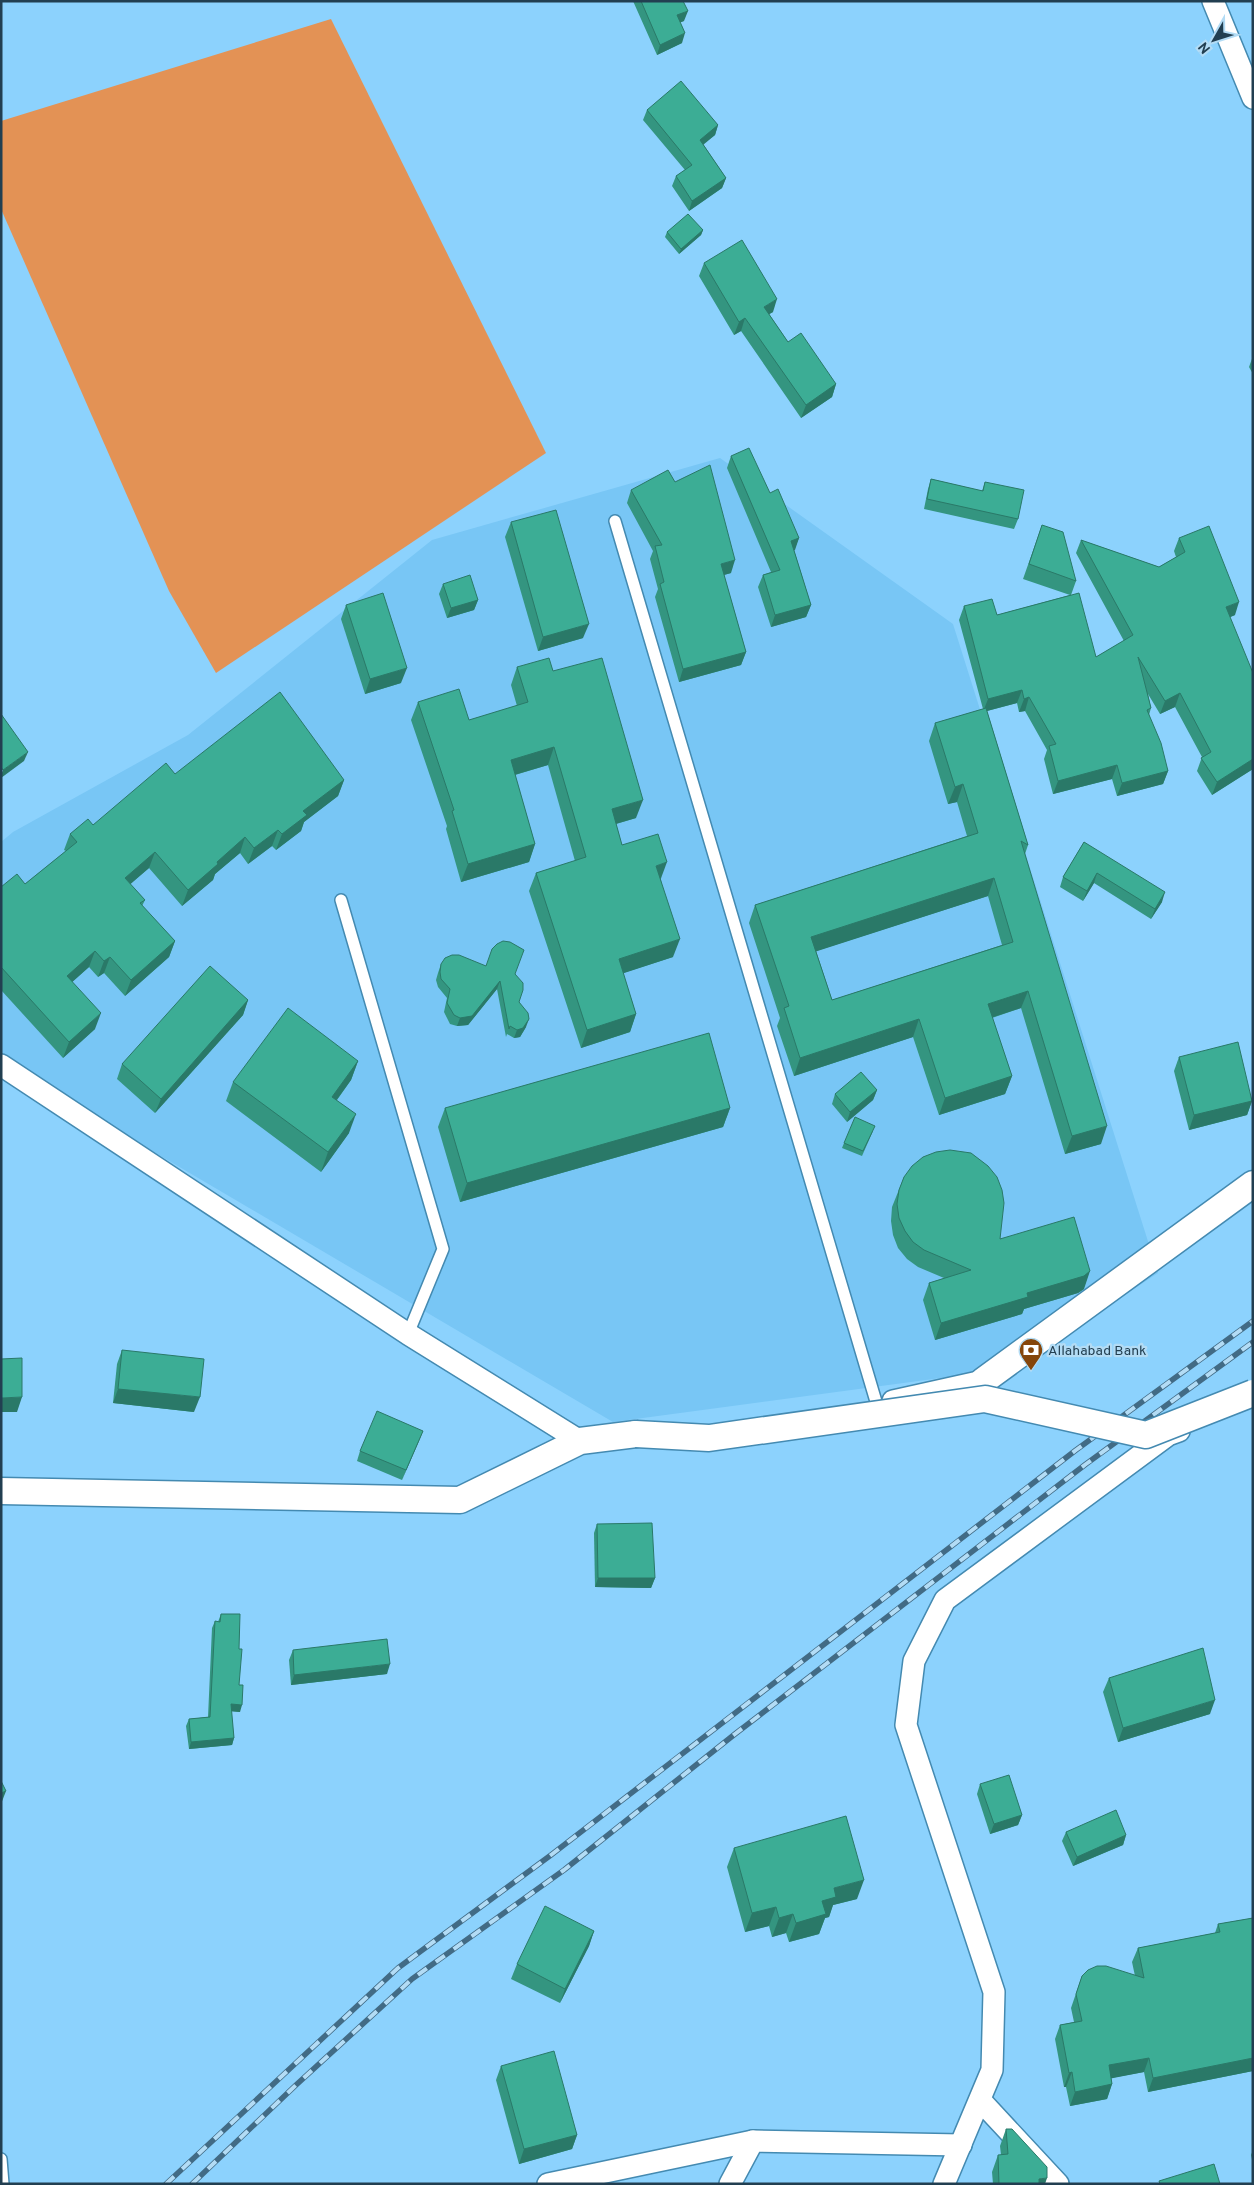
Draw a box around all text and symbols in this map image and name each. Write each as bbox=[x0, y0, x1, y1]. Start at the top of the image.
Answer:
north arrow bbox=[1189, 15, 1239, 65]
text: N bbox=[1195, 38, 1215, 56]
bank icon: Allahabad Bank bbox=[1018, 1337, 1044, 1371]
place label: Allahabad Bank bbox=[1048, 1343, 1147, 1360]

